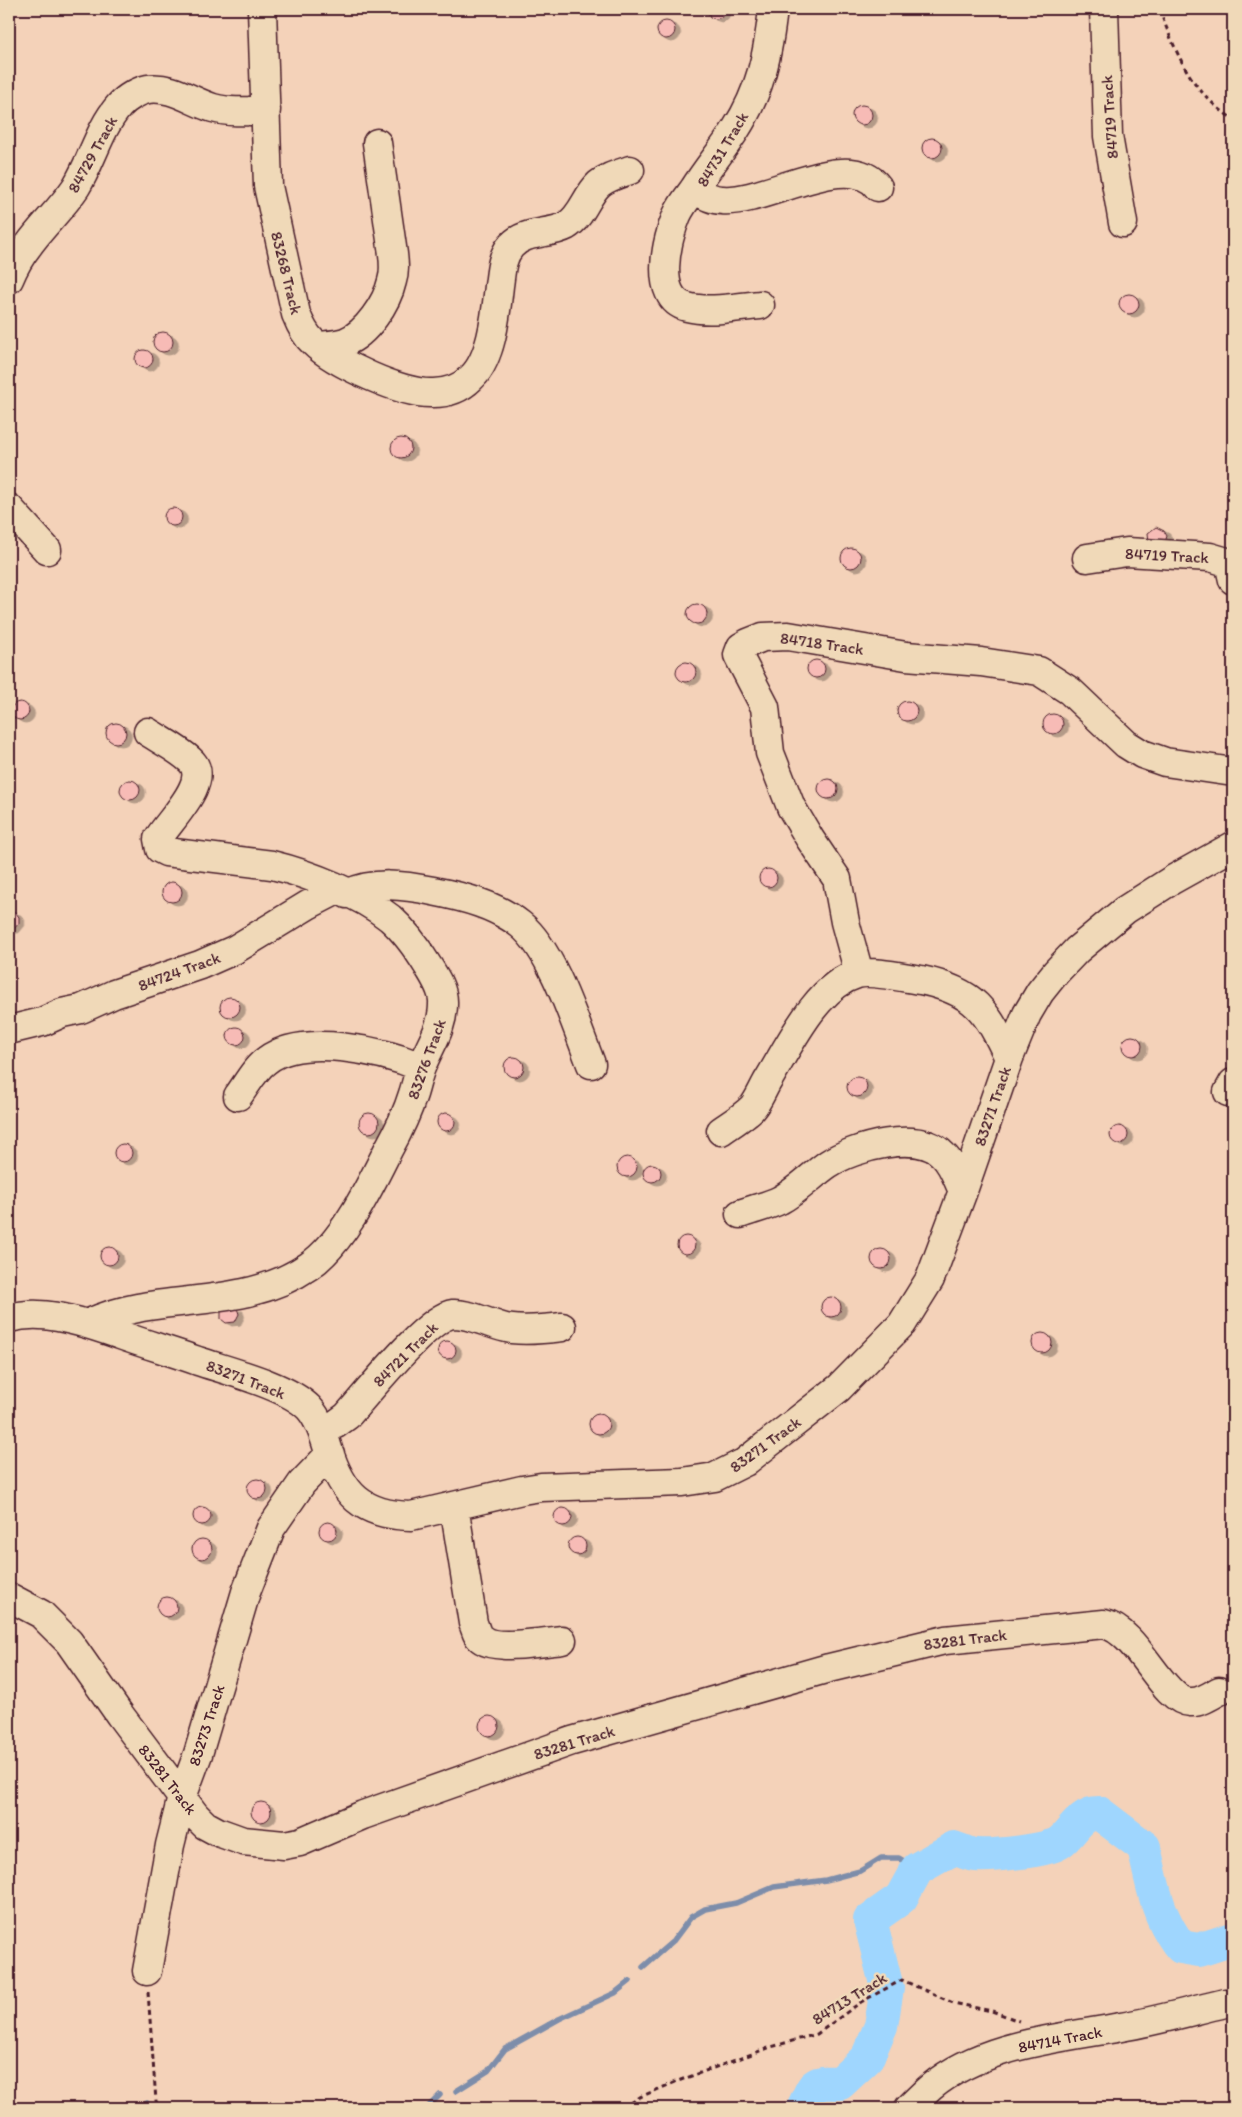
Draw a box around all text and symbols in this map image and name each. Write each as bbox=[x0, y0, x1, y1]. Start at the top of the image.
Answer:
street label: 84719 Track bbox=[1097, 74, 1122, 159]
street label: 84731 Track bbox=[693, 108, 753, 190]
street label: 84729 Track bbox=[64, 112, 122, 196]
street label: 83268 Track bbox=[267, 230, 306, 317]
street label: 84719 Track bbox=[1125, 544, 1210, 567]
street label: 84718 Track bbox=[779, 628, 866, 659]
street label: 84724 Track bbox=[136, 948, 224, 995]
street label: 83276 Track bbox=[403, 1016, 450, 1102]
street label: 83271 Track bbox=[970, 1063, 1015, 1148]
street label: 84721 Track bbox=[369, 1317, 442, 1391]
street label: 83271 Track bbox=[204, 1356, 289, 1403]
street label: 83271 Track bbox=[726, 1412, 805, 1476]
street label: 83281 Track bbox=[922, 1625, 1009, 1654]
street label: 83273 Track bbox=[184, 1681, 229, 1768]
street label: 83281 Track bbox=[531, 1721, 618, 1764]
street label: 83281 Track bbox=[134, 1740, 201, 1819]
street label: 84713 Track bbox=[809, 1968, 891, 2029]
street label: 84714 Track bbox=[1017, 2022, 1104, 2057]

